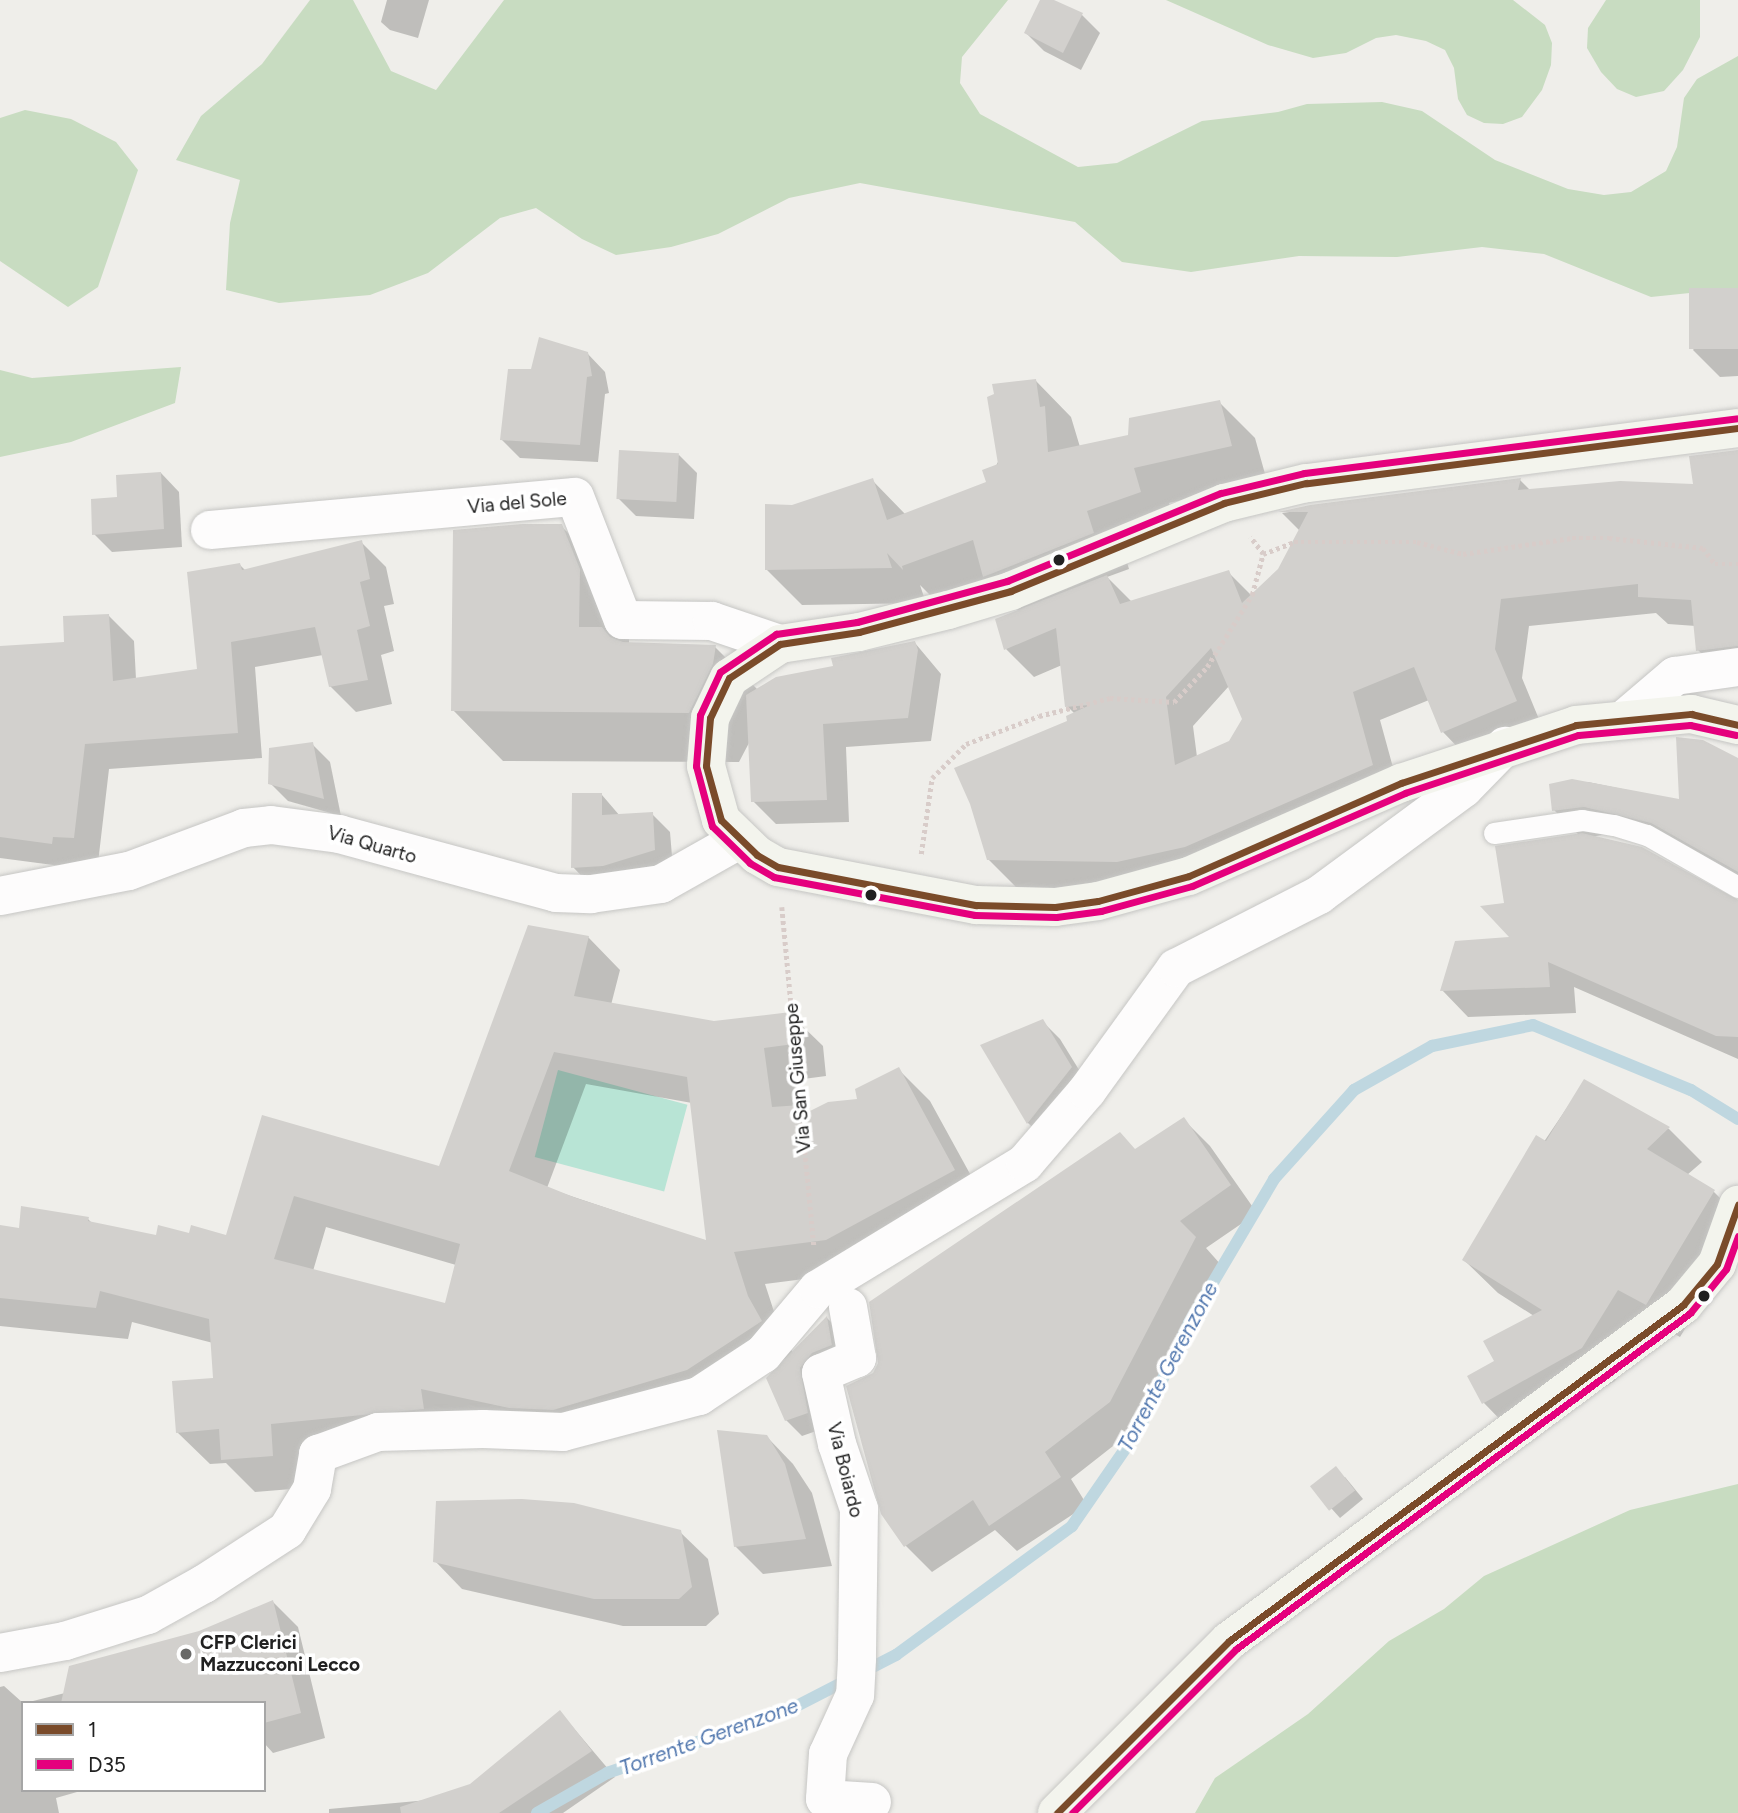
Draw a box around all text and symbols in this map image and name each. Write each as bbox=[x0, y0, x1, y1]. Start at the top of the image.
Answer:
street label: Via del Sole bbox=[466, 487, 568, 519]
unlabelled marker bbox=[1052, 553, 1066, 567]
street label: Via Quarto bbox=[325, 821, 419, 869]
unlabelled marker bbox=[864, 888, 878, 902]
street label: Via San Giuseppe bbox=[780, 1002, 816, 1154]
water label: Torrente Gerenzone bbox=[1113, 1278, 1223, 1456]
unlabelled marker bbox=[1697, 1289, 1711, 1303]
street label: Via Boiardo bbox=[822, 1420, 868, 1520]
place label: CFP Clerici Mazzucconi Lecco bbox=[200, 1632, 360, 1676]
marker: CFP Clerici Mazzucconi Lecco bbox=[178, 1646, 194, 1662]
water label: Torrente Gerenzone bbox=[616, 1693, 802, 1781]
legend bbox=[21, 1701, 266, 1792]
text: 1 bbox=[88, 1717, 97, 1742]
text: D35 bbox=[88, 1752, 126, 1777]

